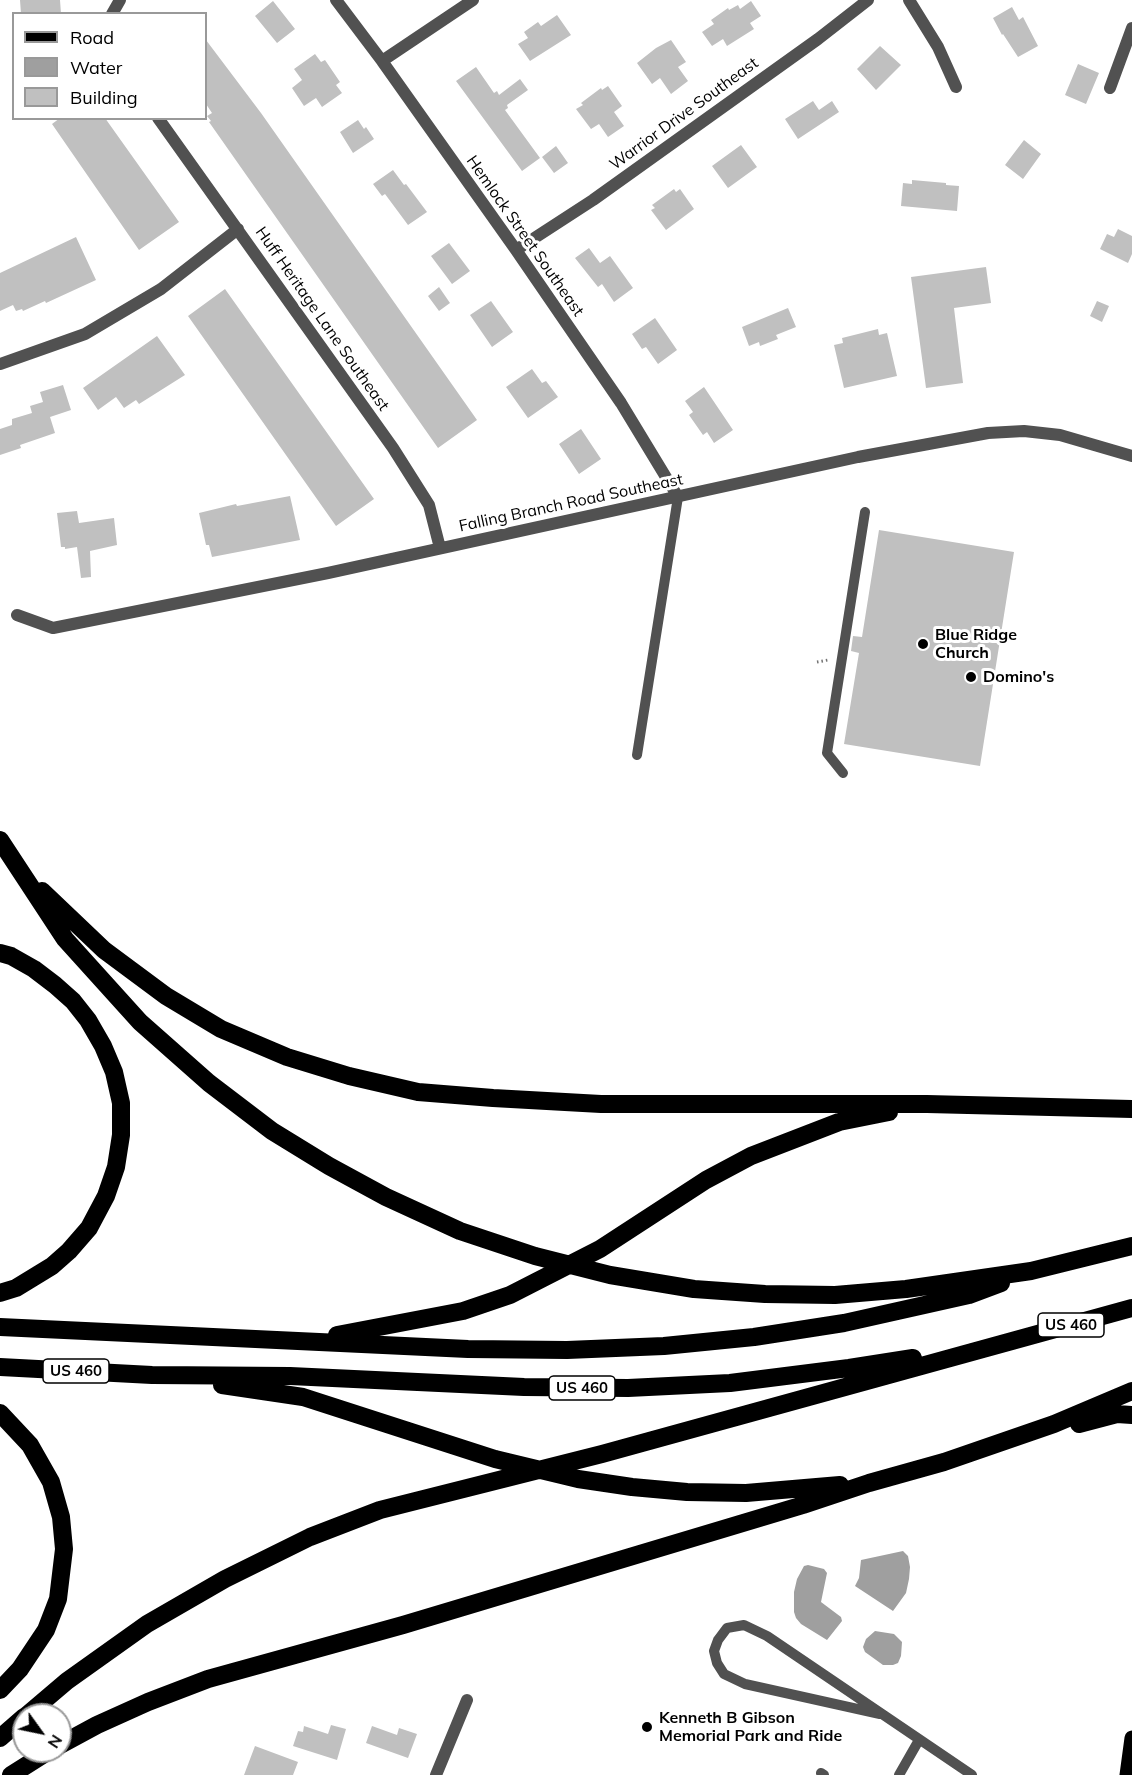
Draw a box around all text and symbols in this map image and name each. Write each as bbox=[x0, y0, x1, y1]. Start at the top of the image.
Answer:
legend bbox=[12, 12, 207, 120]
text: Road bbox=[70, 26, 114, 49]
street label: Warrior Drive Southeast bbox=[606, 54, 762, 174]
text: Water bbox=[70, 56, 122, 79]
text: Building bbox=[70, 86, 138, 109]
street label: Hemlock Street Southeast bbox=[462, 152, 588, 320]
street label: Huff Heritage Lane Southeast bbox=[251, 223, 393, 415]
street label: Falling Branch Road Southeast bbox=[457, 470, 685, 536]
place label: Blue Ridge Church bbox=[935, 625, 1017, 663]
marker: Blue Ridge Church bbox=[916, 637, 930, 651]
place label: Domino's bbox=[983, 667, 1054, 687]
marker: Domino's bbox=[964, 670, 978, 684]
road number: US 460 bbox=[1038, 1313, 1104, 1337]
road number: US 460 bbox=[43, 1359, 109, 1383]
road number: US 460 bbox=[549, 1376, 615, 1400]
north arrow bbox=[12, 1703, 72, 1763]
place label: Kenneth B Gibson Memorial Park and Ride bbox=[659, 1708, 842, 1746]
marker: Kenneth B Gibson Memorial Park and Ride bbox=[640, 1720, 654, 1734]
text: N bbox=[44, 1731, 67, 1752]

